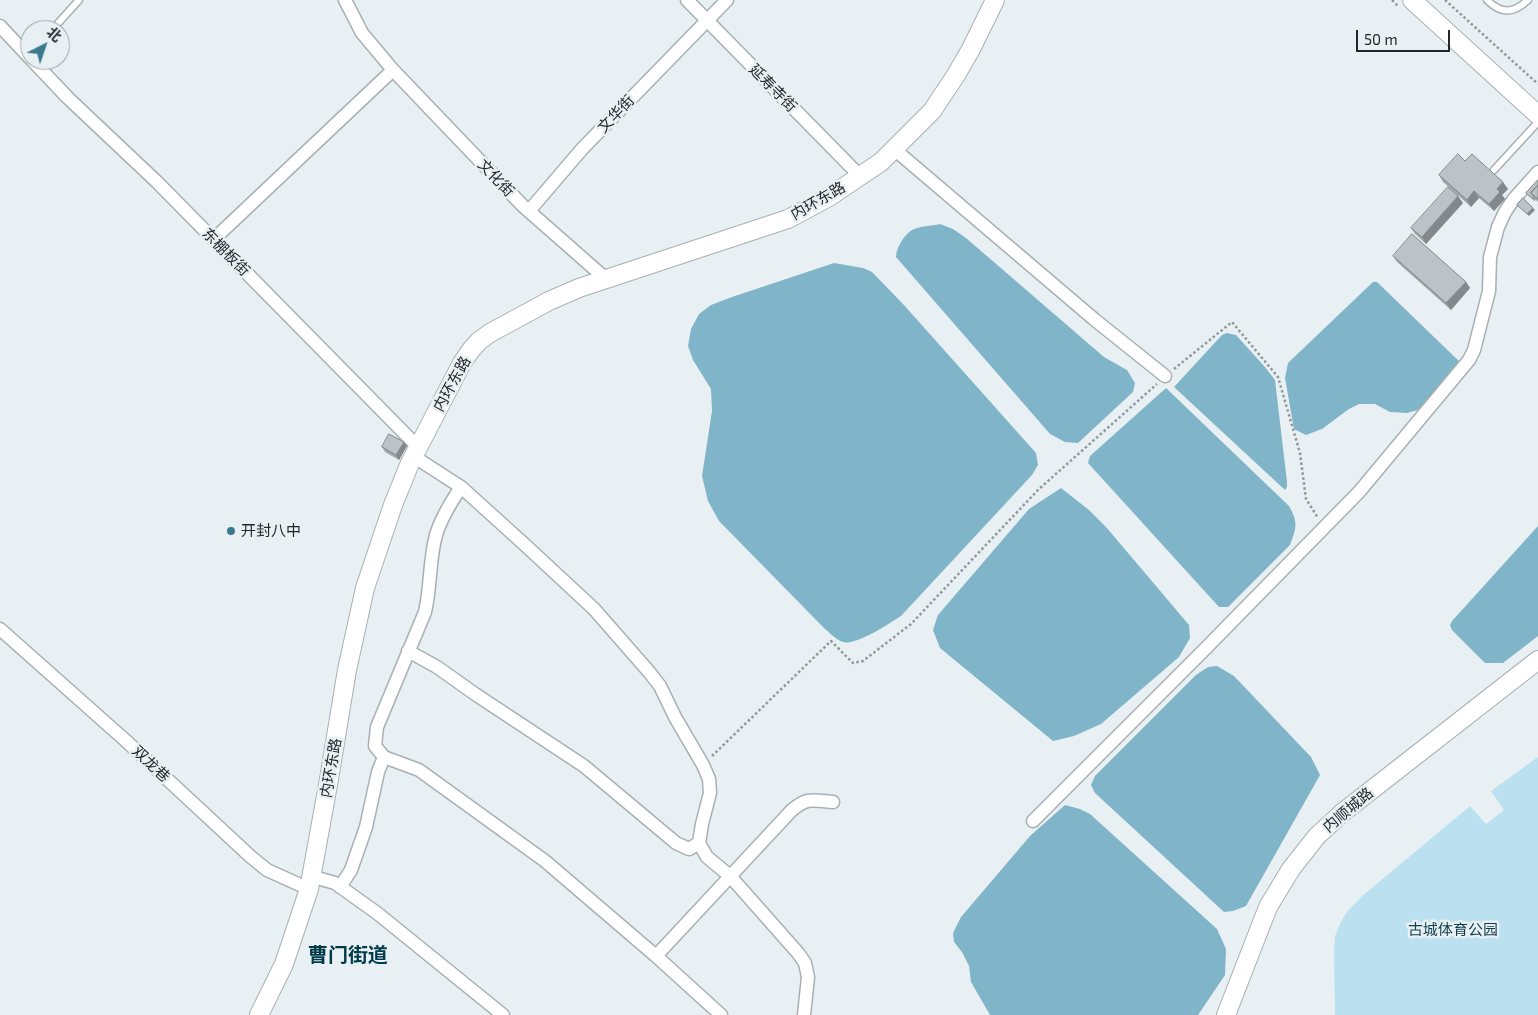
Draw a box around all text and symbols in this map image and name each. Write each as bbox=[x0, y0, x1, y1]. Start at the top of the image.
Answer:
north arrow bbox=[20, 20, 70, 70]
scale bar bbox=[1358, 20, 1452, 52]
text: 北 bbox=[44, 23, 65, 45]
text: 50 m bbox=[1364, 30, 1398, 48]
street label: 延寿寺街 bbox=[745, 60, 801, 116]
street label: 文华街 bbox=[594, 92, 638, 136]
street label: 文化街 bbox=[474, 156, 518, 200]
street label: 内环东路 bbox=[788, 178, 848, 224]
street label: 东棚板街 bbox=[198, 224, 254, 280]
street label: 内环东路 bbox=[430, 353, 474, 415]
place label: 开封八中 bbox=[241, 522, 301, 540]
marker: 开封八中 bbox=[225, 525, 237, 537]
street label: 内环东路 bbox=[317, 737, 345, 799]
street label: 双龙巷 bbox=[128, 742, 174, 786]
street label: 内顺城路 bbox=[1319, 784, 1377, 836]
park label: 古城体育公园 bbox=[1408, 921, 1498, 939]
district label: 曹门街道 bbox=[308, 943, 388, 967]

